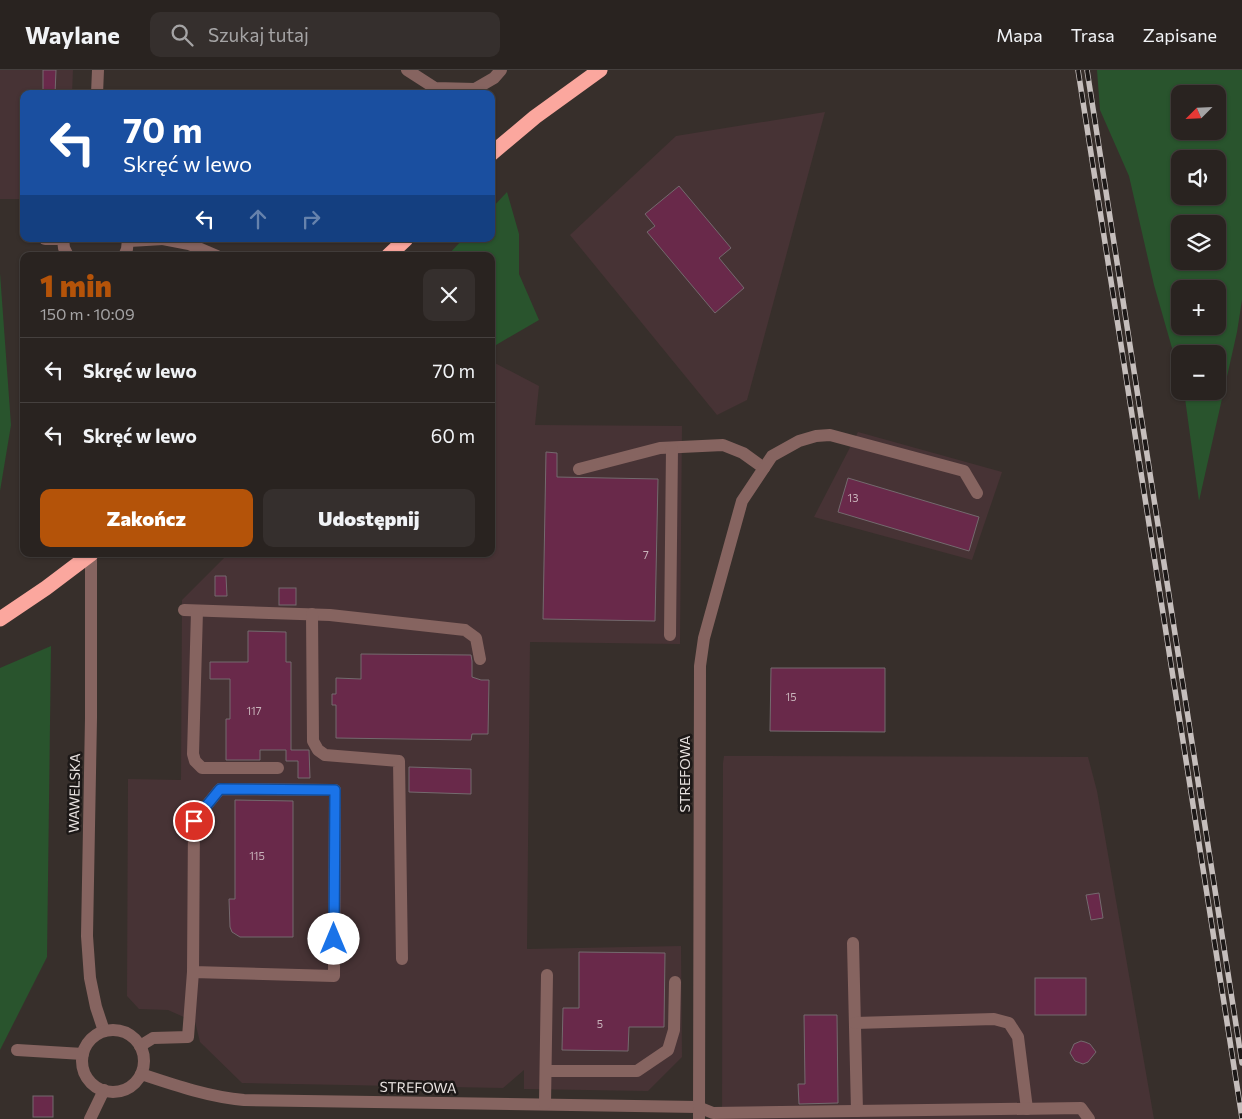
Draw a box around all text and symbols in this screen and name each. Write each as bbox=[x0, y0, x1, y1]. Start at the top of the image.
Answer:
search box bbox=[150, 12, 500, 57]
text: Waylane bbox=[25, 20, 120, 49]
icon: search bbox=[168, 21, 196, 49]
text: Szukaj tutaj bbox=[208, 23, 309, 46]
text: Mapa bbox=[996, 24, 1043, 46]
text: Trasa bbox=[1071, 24, 1115, 46]
text: Zapisane bbox=[1143, 24, 1217, 46]
north arrow bbox=[1171, 85, 1226, 140]
map controls bbox=[1171, 85, 1226, 400]
text: 70 m bbox=[123, 107, 203, 150]
icon: left bbox=[40, 110, 105, 175]
text: Skręć w lewo bbox=[123, 150, 252, 177]
button: sound bbox=[1171, 150, 1226, 205]
icon: left bbox=[191, 205, 219, 233]
icon: ahead bbox=[244, 205, 272, 233]
icon: right bbox=[297, 205, 325, 233]
button: layers bbox=[1171, 215, 1226, 270]
text: 1 min bbox=[40, 266, 112, 303]
button: close bbox=[423, 269, 475, 321]
button: + bbox=[1171, 280, 1226, 335]
text: 150 m · 10:09 bbox=[40, 304, 135, 323]
button: − bbox=[1171, 345, 1226, 400]
icon: left bbox=[40, 356, 68, 384]
text: Skręć w lewo bbox=[83, 359, 197, 382]
text: 70 m bbox=[432, 359, 475, 382]
icon: left bbox=[40, 421, 68, 449]
text: Skręć w lewo bbox=[83, 424, 197, 447]
text: 60 m bbox=[431, 424, 475, 447]
button: Zakończ bbox=[40, 489, 253, 547]
button: Udostępnij bbox=[263, 489, 475, 547]
house number: 13 bbox=[848, 491, 858, 504]
house number: 7 bbox=[643, 548, 649, 561]
house number: 15 bbox=[785, 690, 797, 703]
house number: 117 bbox=[246, 704, 262, 717]
street label: STREFOWA bbox=[676, 735, 693, 812]
street label: WAWELSKA bbox=[65, 753, 83, 833]
pin bbox=[173, 800, 215, 842]
icon: arrive bbox=[180, 807, 208, 835]
house number: 115 bbox=[249, 849, 265, 862]
position arrow bbox=[307, 912, 359, 964]
house number: 5 bbox=[597, 1017, 603, 1030]
street label: STREFOWA bbox=[379, 1078, 457, 1096]

